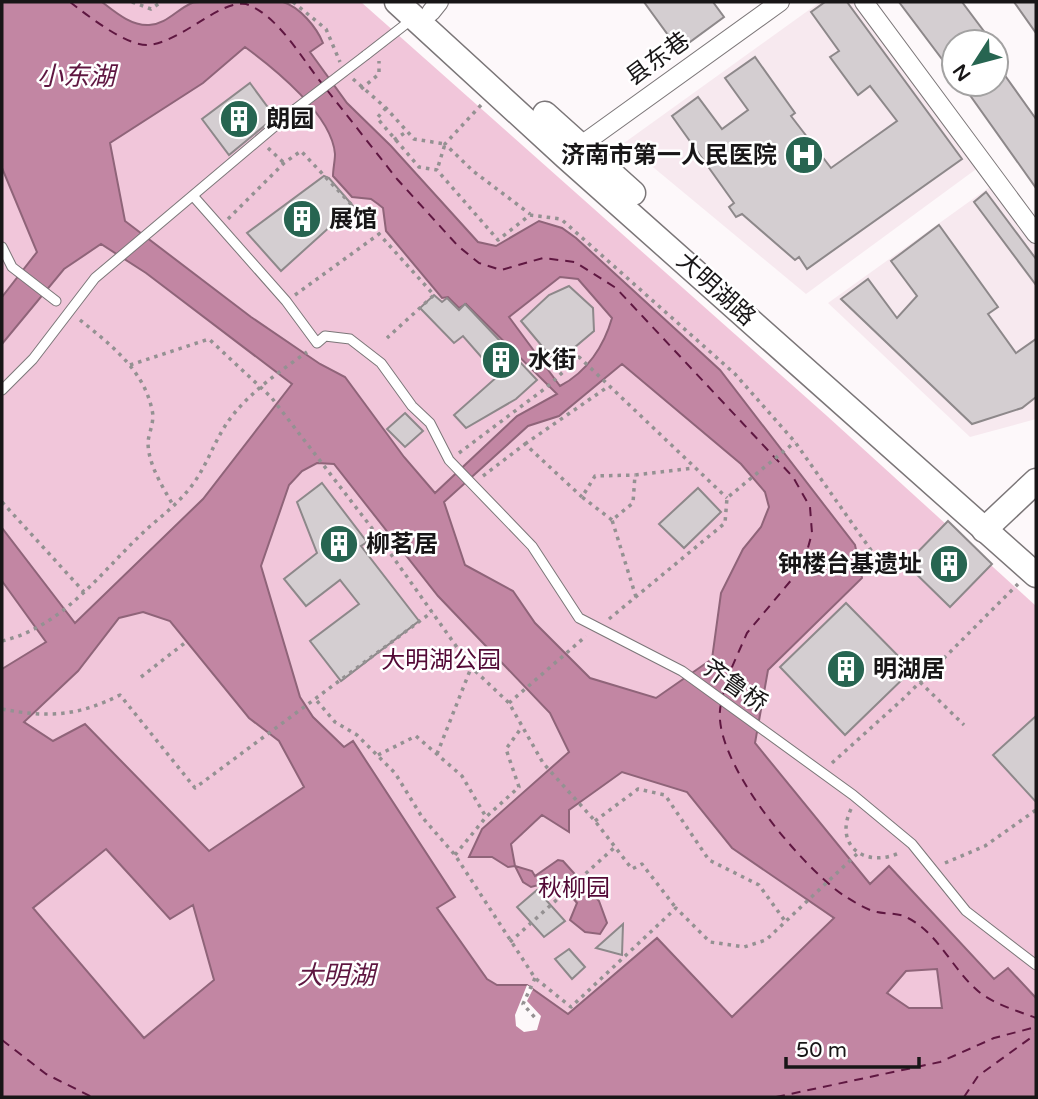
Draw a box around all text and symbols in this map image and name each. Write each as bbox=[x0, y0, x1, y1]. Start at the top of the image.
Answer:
street label: 县东巷 bbox=[620, 26, 696, 92]
north arrow bbox=[940, 28, 1010, 98]
text: N bbox=[949, 60, 975, 85]
water label: 小东湖 bbox=[37, 61, 119, 92]
building icon: 朗园 bbox=[218, 98, 260, 140]
place label: 朗园 bbox=[266, 105, 314, 134]
hospital icon: 济南市第一人民医院 bbox=[783, 134, 825, 176]
place label: 济南市第一人民医院 bbox=[561, 141, 777, 170]
building icon: 展馆 bbox=[281, 198, 323, 240]
place label: 展馆 bbox=[329, 205, 377, 234]
street label: 大明湖路 bbox=[671, 246, 761, 332]
building icon: 水街 bbox=[480, 339, 522, 381]
place label: 水街 bbox=[528, 346, 576, 375]
building icon: 柳茗居 bbox=[318, 523, 360, 565]
place label: 柳茗居 bbox=[366, 530, 438, 559]
building icon: 钟楼台基遗址 bbox=[928, 543, 970, 585]
place label: 钟楼台基遗址 bbox=[778, 550, 922, 579]
park label: 大明湖公园 bbox=[381, 646, 501, 675]
building icon: 明湖居 bbox=[825, 648, 867, 690]
street label: 齐鲁桥 bbox=[697, 653, 773, 719]
place label: 明湖居 bbox=[873, 655, 945, 684]
park label: 秋柳园 bbox=[538, 874, 610, 903]
water label: 大明湖 bbox=[297, 960, 379, 991]
scale bar bbox=[786, 1026, 919, 1070]
text: 50 m bbox=[796, 1038, 847, 1063]

